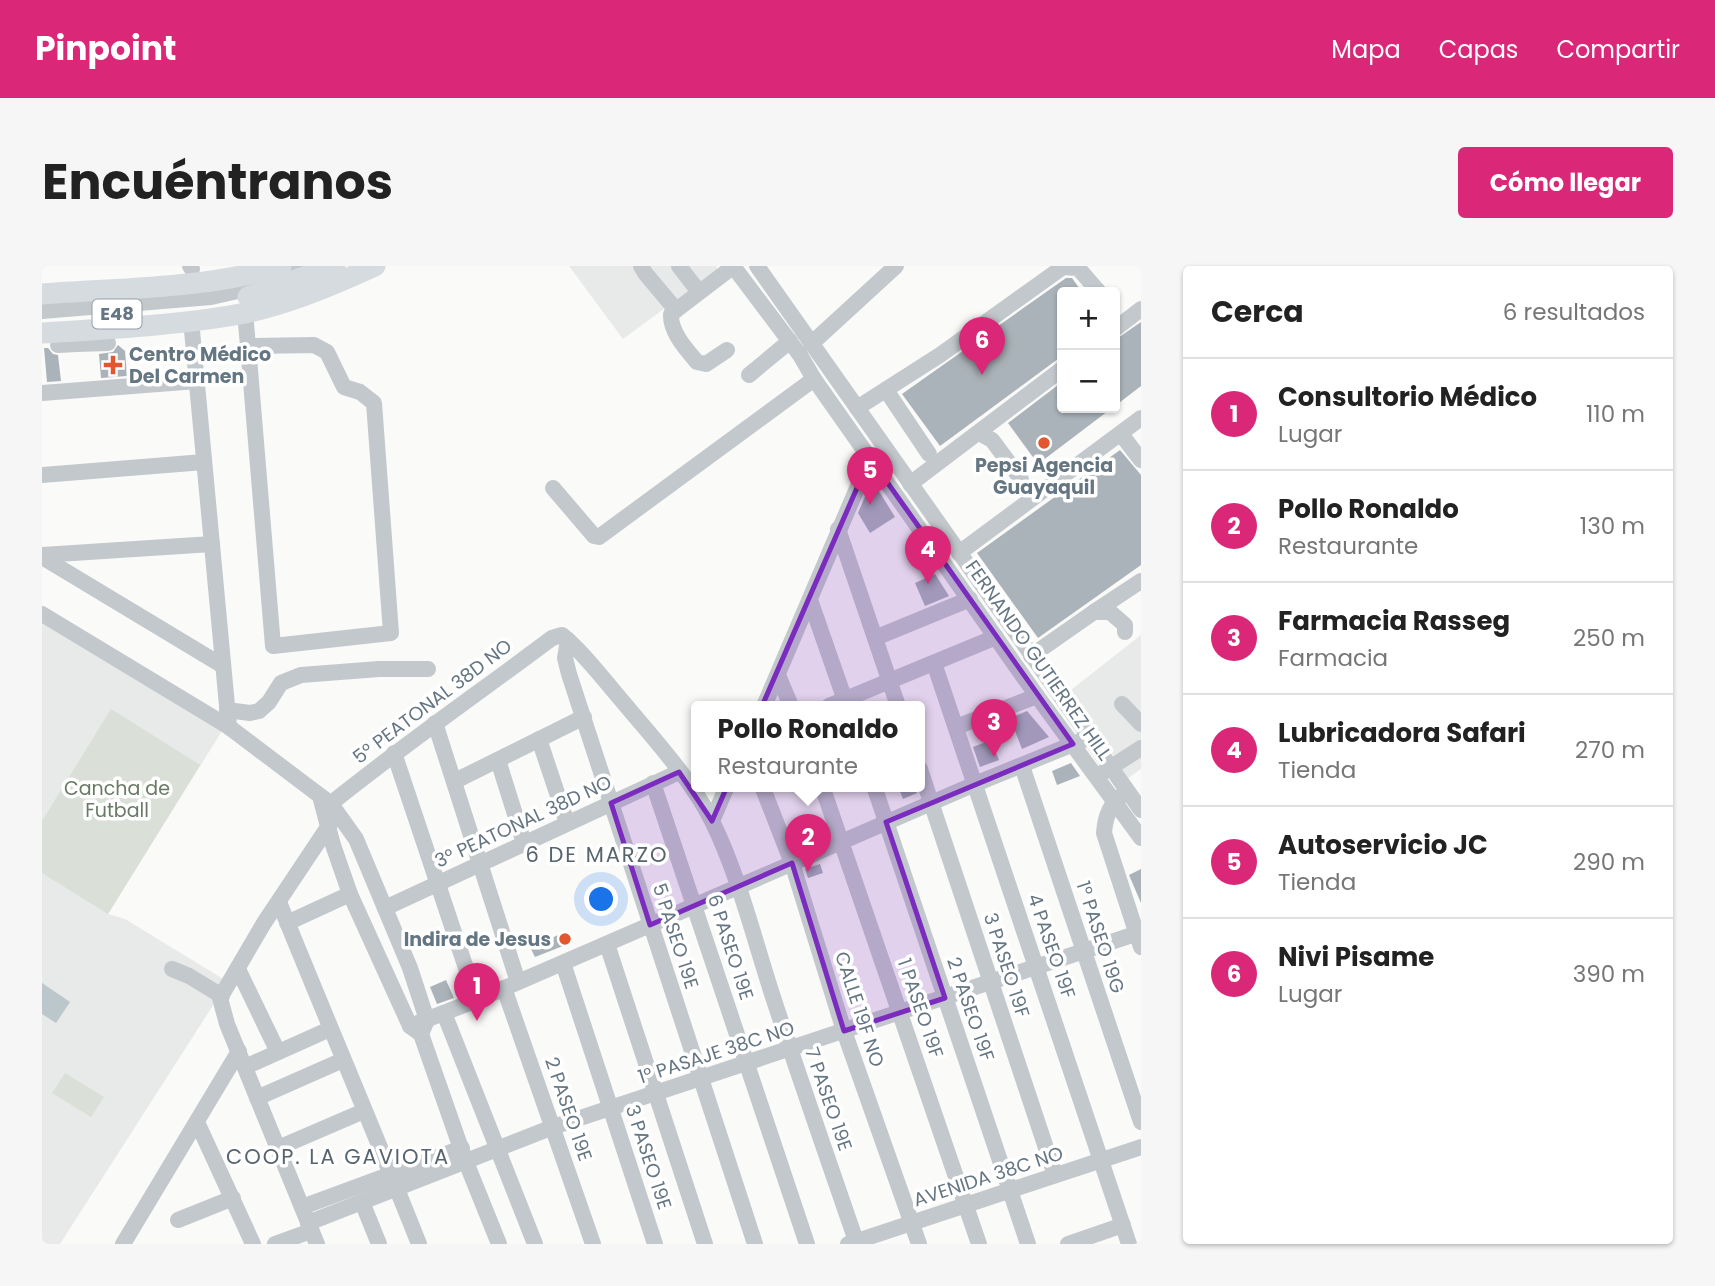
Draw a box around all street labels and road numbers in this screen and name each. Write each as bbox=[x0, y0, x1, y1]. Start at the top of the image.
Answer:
road number: E48 bbox=[92, 299, 142, 328]
street label: FERNANDO GUTIERREZ HILL bbox=[959, 555, 1118, 766]
street label: 5° PEATONAL 38D NO bbox=[347, 633, 518, 770]
street label: 3° PEATONAL 38D NO bbox=[430, 769, 616, 874]
street label: 1° PASEO 19G bbox=[1070, 878, 1131, 997]
street label: 5 PASEO 19E bbox=[646, 880, 705, 992]
street label: 4 PASEO 19F bbox=[1021, 890, 1082, 1002]
street label: 6 PASEO 19E bbox=[701, 891, 760, 1003]
street label: 3 PASEO 19F bbox=[977, 909, 1036, 1021]
street label: CALLE 19F NO bbox=[828, 948, 891, 1070]
street label: 2 PASEO 19F bbox=[940, 954, 1001, 1065]
street label: 1 PASEO 19F bbox=[891, 955, 950, 1061]
street label: 1° PASAJE 38C NO bbox=[635, 1014, 798, 1090]
street label: 7 PASEO 19E bbox=[798, 1044, 859, 1155]
street label: 2 PASEO 19E bbox=[538, 1053, 599, 1165]
street label: 3 PASEO 19E bbox=[619, 1101, 678, 1213]
street label: AVENIDA 38C NO bbox=[910, 1140, 1067, 1213]

